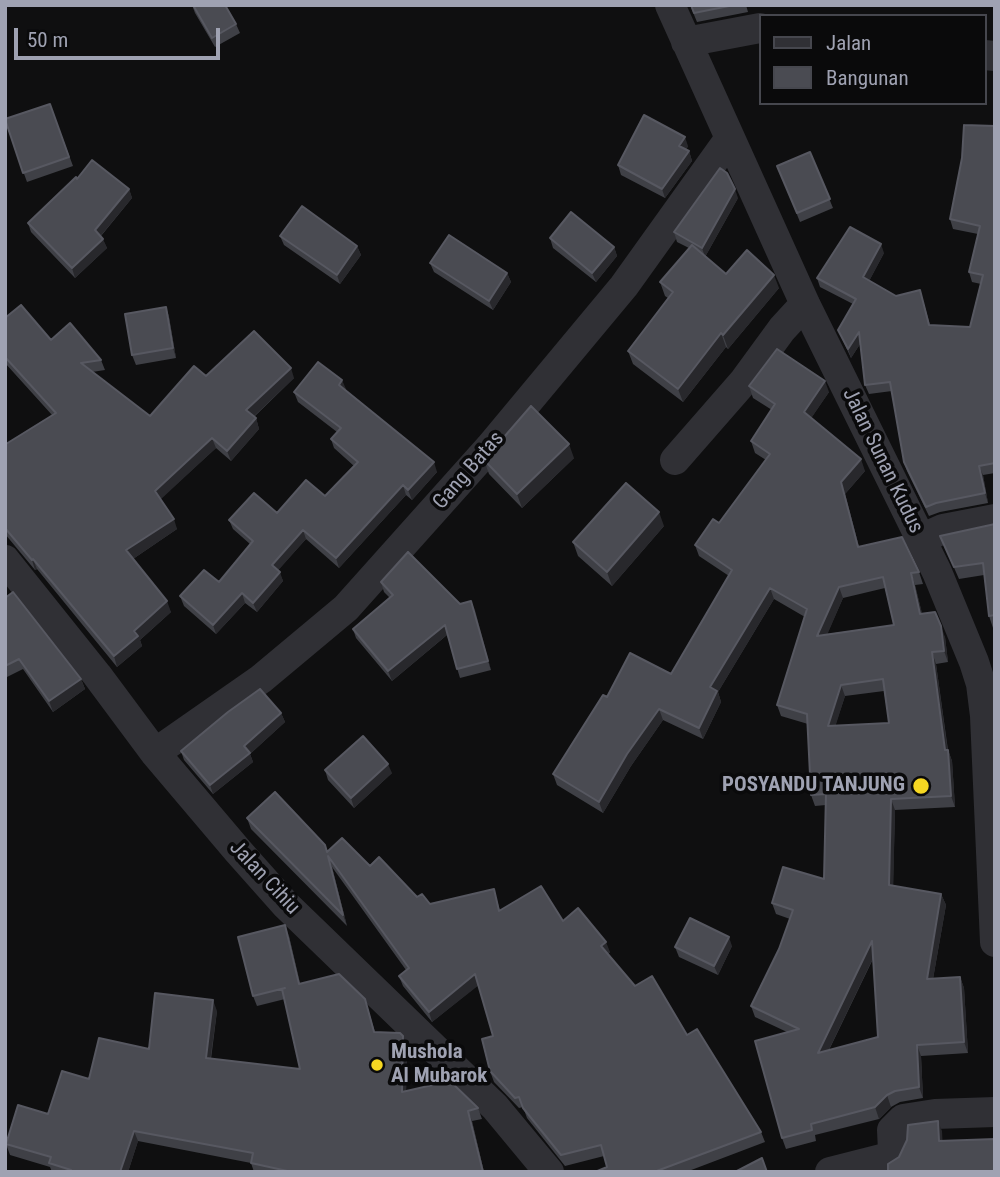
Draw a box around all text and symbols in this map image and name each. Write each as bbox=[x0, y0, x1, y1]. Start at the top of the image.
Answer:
scale bar bbox=[18, 14, 224, 58]
legend bbox=[758, 14, 986, 105]
text: 50 m bbox=[27, 28, 68, 52]
text: Jalan bbox=[826, 31, 871, 55]
text: Bangunan bbox=[826, 66, 909, 90]
street label: Jalan Sunan Kudus bbox=[836, 385, 928, 537]
street label: Gang Batas bbox=[428, 427, 510, 515]
place label: POSYANDU TANJUNG bbox=[722, 773, 905, 799]
marker: POSYANDU TANJUNG bbox=[911, 776, 931, 796]
street label: Jalan Cihiu bbox=[223, 836, 305, 920]
place label: Mushola Al Mubarok bbox=[391, 1040, 487, 1090]
marker: Mushola Al Mubarok bbox=[369, 1057, 385, 1073]

